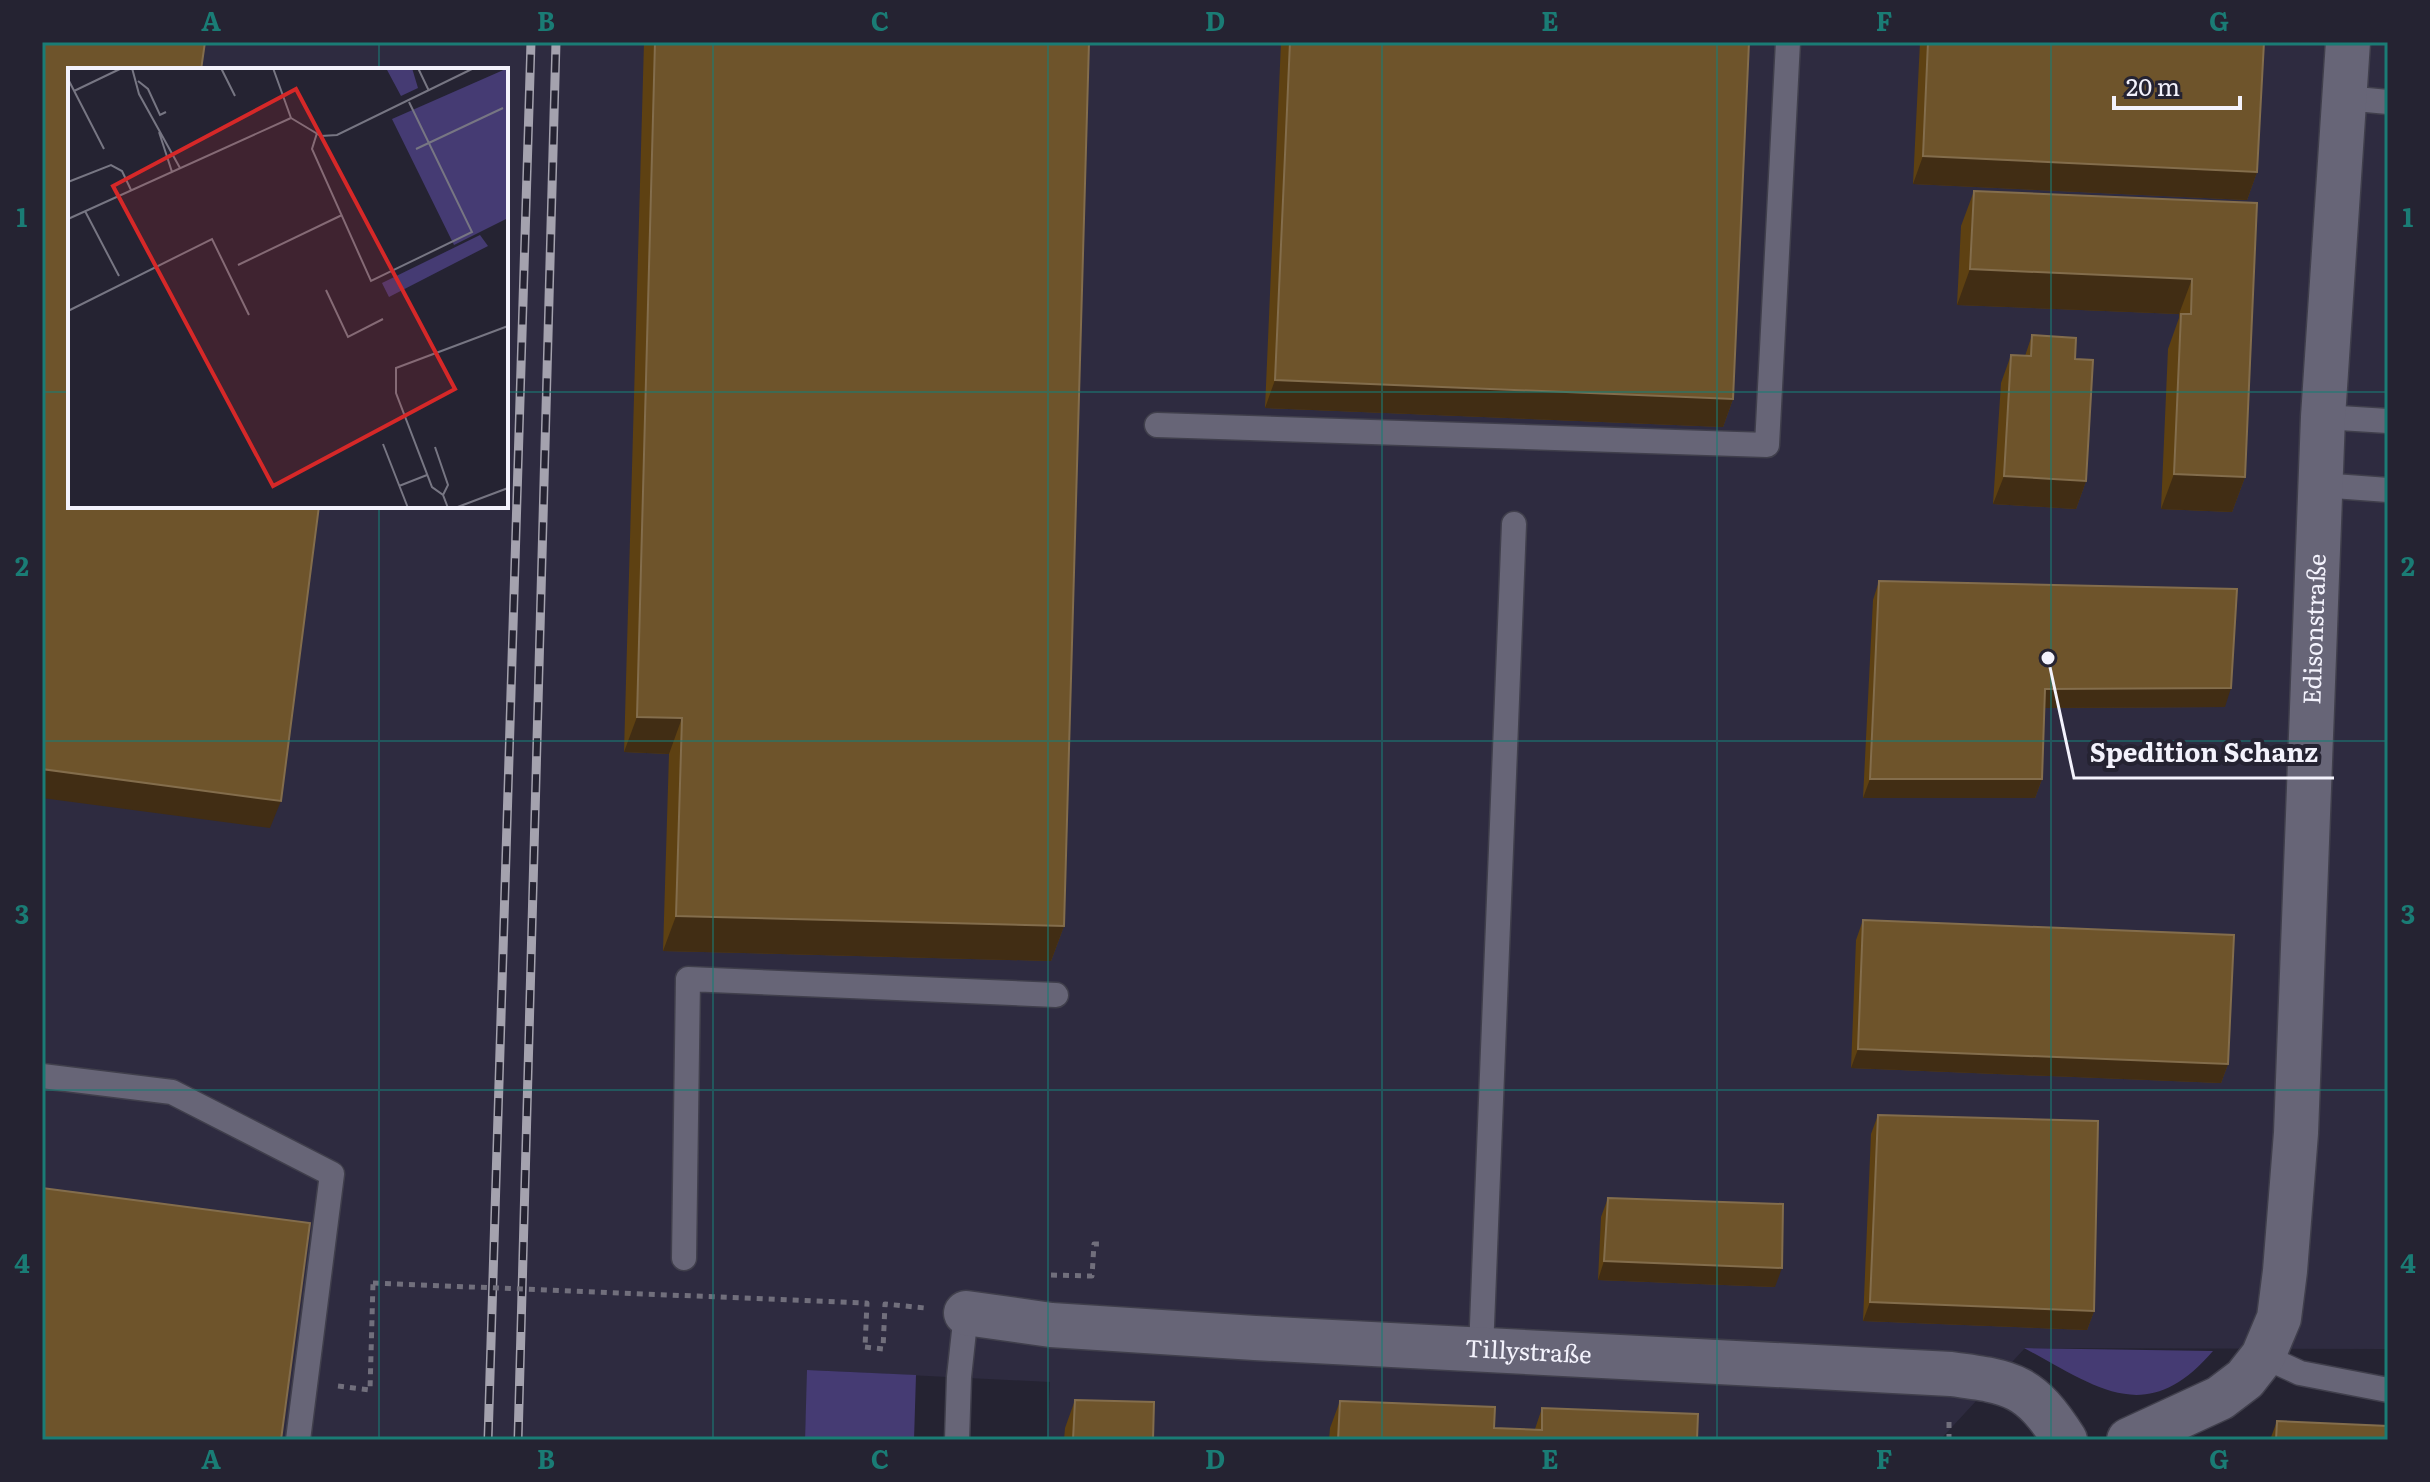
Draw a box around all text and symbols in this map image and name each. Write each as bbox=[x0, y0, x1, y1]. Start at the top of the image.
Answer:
text: A bbox=[201, 0, 221, 39]
text: B bbox=[537, 0, 555, 39]
text: C bbox=[871, 0, 889, 39]
text: D bbox=[1205, 0, 1225, 39]
text: E bbox=[1541, 0, 1559, 39]
text: F bbox=[1876, 0, 1892, 39]
text: G bbox=[2209, 0, 2229, 39]
scale bar bbox=[2114, 60, 2240, 110]
inset map bbox=[68, 68, 508, 508]
text: 20 m bbox=[2126, 68, 2180, 103]
text: 1 bbox=[17, 196, 28, 235]
text: 1 bbox=[2403, 196, 2414, 235]
text: 2 bbox=[15, 545, 29, 584]
text: 2 bbox=[2401, 545, 2415, 584]
street label: Edisonstraße bbox=[2292, 553, 2333, 705]
callout: Spedition Schanz bbox=[2074, 728, 2334, 778]
text: Spedition Schanz bbox=[2090, 731, 2318, 770]
text: 3 bbox=[15, 893, 29, 932]
text: 3 bbox=[2401, 893, 2415, 932]
text: 4 bbox=[14, 1242, 30, 1281]
text: 4 bbox=[2400, 1242, 2416, 1281]
street label: Tillystraße bbox=[1464, 1329, 1593, 1370]
text: A bbox=[201, 1438, 221, 1477]
text: B bbox=[537, 1438, 555, 1477]
text: C bbox=[871, 1438, 889, 1477]
text: D bbox=[1205, 1438, 1225, 1477]
text: E bbox=[1541, 1438, 1559, 1477]
text: F bbox=[1876, 1438, 1892, 1477]
text: G bbox=[2209, 1438, 2229, 1477]

